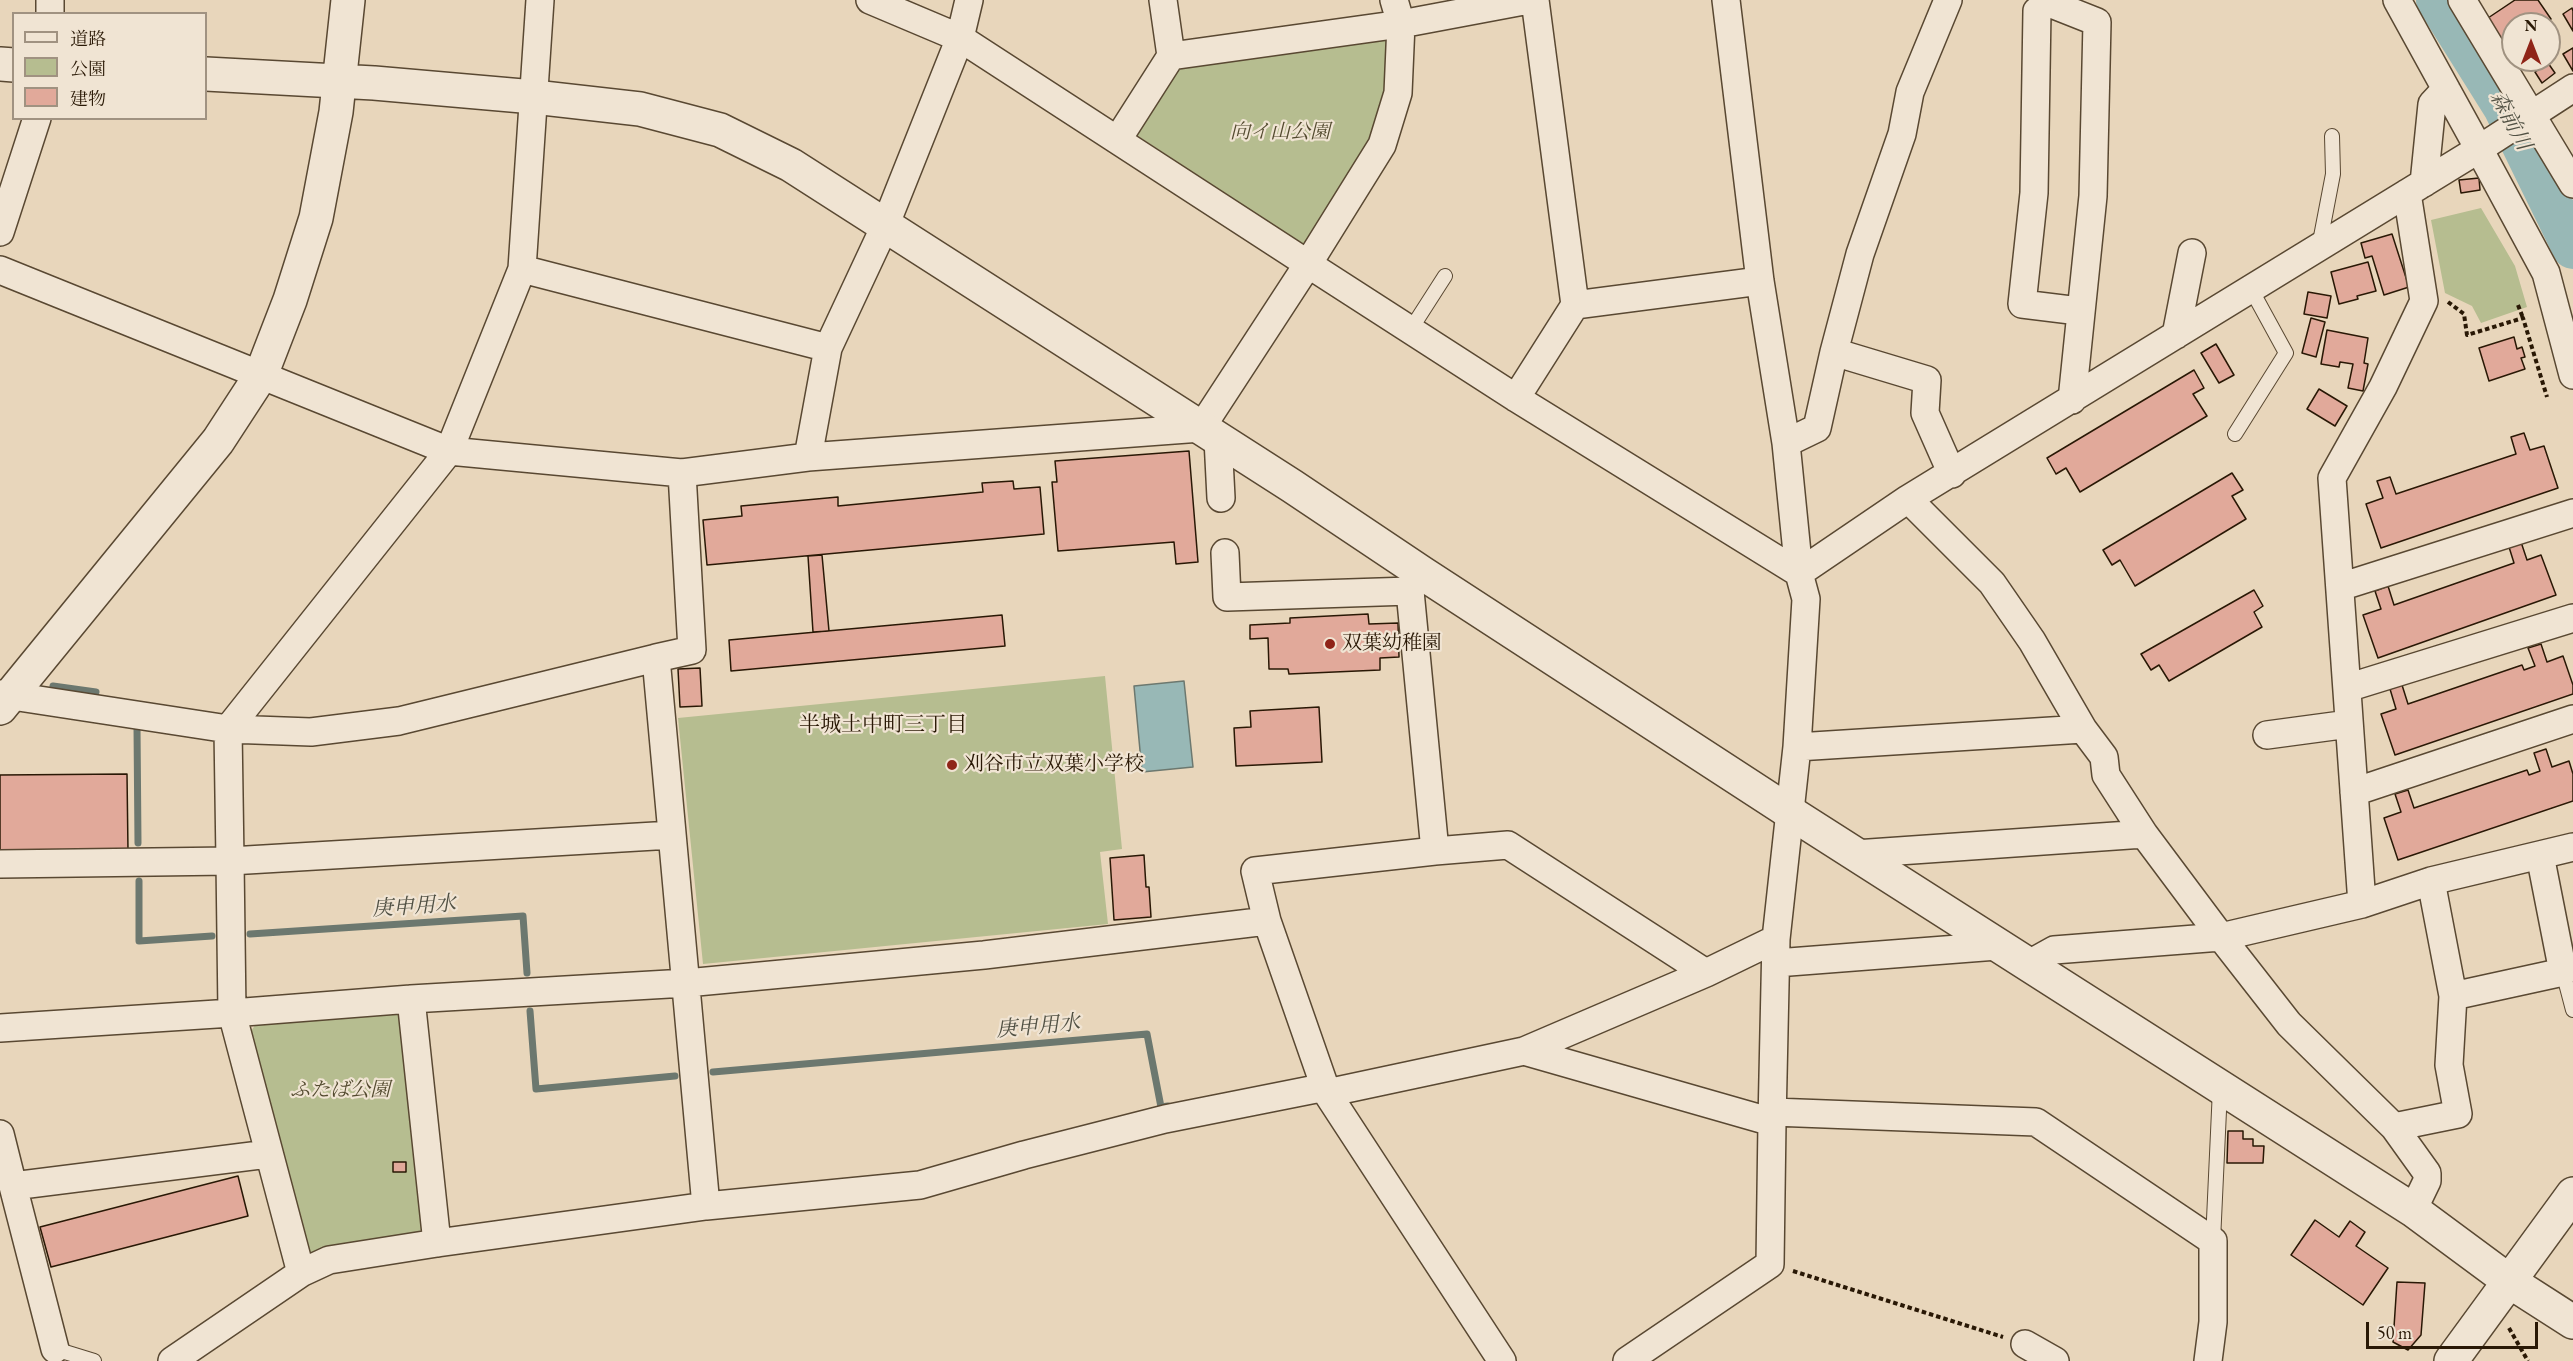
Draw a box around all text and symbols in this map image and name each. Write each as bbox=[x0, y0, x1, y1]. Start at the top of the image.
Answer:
legend bbox=[12, 12, 207, 120]
north arrow bbox=[2501, 12, 2561, 72]
text: N bbox=[2525, 15, 2537, 36]
text: 道路 bbox=[70, 27, 106, 50]
text: 公園 bbox=[70, 57, 106, 80]
text: 建物 bbox=[70, 87, 106, 110]
water label: 森前川 bbox=[2484, 87, 2536, 155]
park label: 向イ山公園 bbox=[1230, 121, 1330, 145]
place label: 双葉幼稚園 bbox=[1342, 632, 1442, 656]
marker: 双葉幼稚園 bbox=[1323, 637, 1337, 651]
district label: 半城土中町三丁目 bbox=[799, 712, 967, 738]
place label: 刈谷市立双葉小学校 bbox=[964, 753, 1144, 777]
marker: 刈谷市立双葉小学校 bbox=[945, 758, 959, 772]
water label: 庚申用水 bbox=[371, 892, 457, 922]
water label: 庚申用水 bbox=[995, 1011, 1081, 1043]
park label: ふたば公園 bbox=[290, 1079, 390, 1103]
scale bar bbox=[2369, 1310, 2542, 1348]
text: 50 m bbox=[2377, 1321, 2412, 1344]

